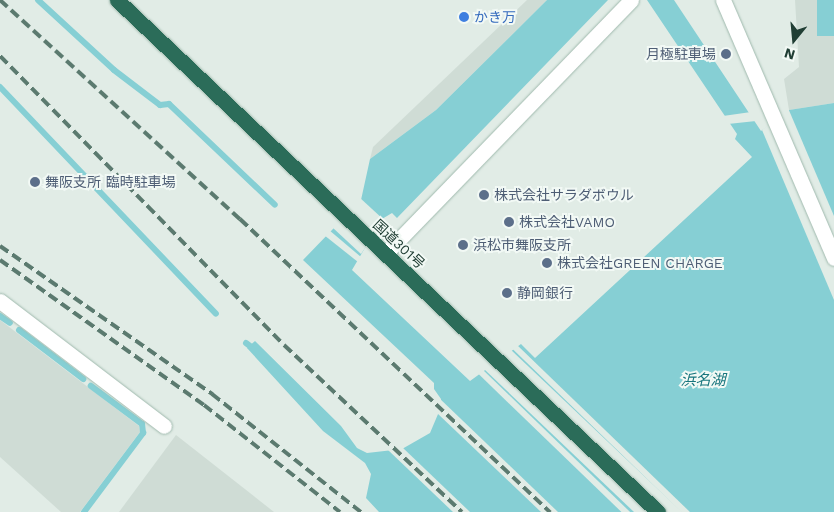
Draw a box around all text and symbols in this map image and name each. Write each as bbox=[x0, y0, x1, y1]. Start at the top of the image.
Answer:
place label: かき万 bbox=[474, 9, 516, 25]
marker: かき万 bbox=[458, 11, 470, 23]
north arrow bbox=[769, 15, 819, 65]
text: N bbox=[782, 45, 797, 64]
place label: 月極駐車場 bbox=[646, 46, 716, 62]
marker: 月極駐車場 bbox=[720, 48, 732, 60]
place label: 舞阪支所 臨時駐車場 bbox=[45, 174, 176, 190]
marker: 舞阪支所 臨時駐車場 bbox=[29, 176, 41, 188]
place label: 株式会社サラダボウル bbox=[494, 187, 634, 203]
marker: 株式会社サラダボウル bbox=[478, 189, 490, 201]
place label: 株式会社VAMO bbox=[519, 214, 615, 230]
street label: 国道301号 bbox=[370, 216, 428, 272]
marker: 株式会社VAMO bbox=[503, 216, 515, 228]
place label: 浜松市舞阪支所 bbox=[473, 237, 571, 253]
marker: 浜松市舞阪支所 bbox=[457, 239, 469, 251]
place label: 株式会社GREEN CHARGE bbox=[557, 255, 723, 271]
marker: 株式会社GREEN CHARGE bbox=[541, 257, 553, 269]
place label: 静岡銀行 bbox=[517, 285, 573, 301]
marker: 静岡銀行 bbox=[501, 287, 513, 299]
water label: 浜名湖 bbox=[681, 372, 725, 390]

